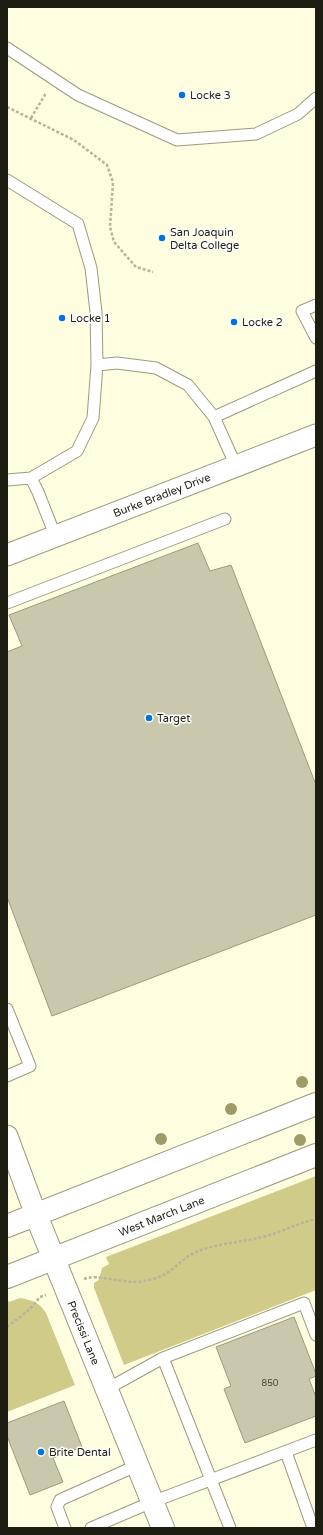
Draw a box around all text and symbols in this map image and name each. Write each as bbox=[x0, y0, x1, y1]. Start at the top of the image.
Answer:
place label: Locke 3 bbox=[190, 89, 231, 102]
marker: Locke 3 bbox=[177, 90, 187, 100]
place label: San Joaquin Delta College bbox=[170, 226, 239, 252]
marker: San Joaquin Delta College bbox=[157, 233, 167, 243]
place label: Locke 1 bbox=[70, 312, 111, 325]
marker: Locke 1 bbox=[57, 313, 67, 323]
place label: Locke 2 bbox=[242, 316, 283, 329]
marker: Locke 2 bbox=[229, 317, 239, 327]
street label: Burke Bradley Drive bbox=[111, 471, 212, 520]
place label: Target bbox=[157, 712, 190, 725]
marker: Target bbox=[144, 713, 154, 723]
street label: West March Lane bbox=[117, 1194, 206, 1239]
street label: Precissi Lane bbox=[65, 1299, 102, 1367]
house number: 850 bbox=[262, 1378, 279, 1389]
place label: Brite Dental bbox=[49, 1446, 111, 1459]
marker: Brite Dental bbox=[36, 1447, 46, 1457]

